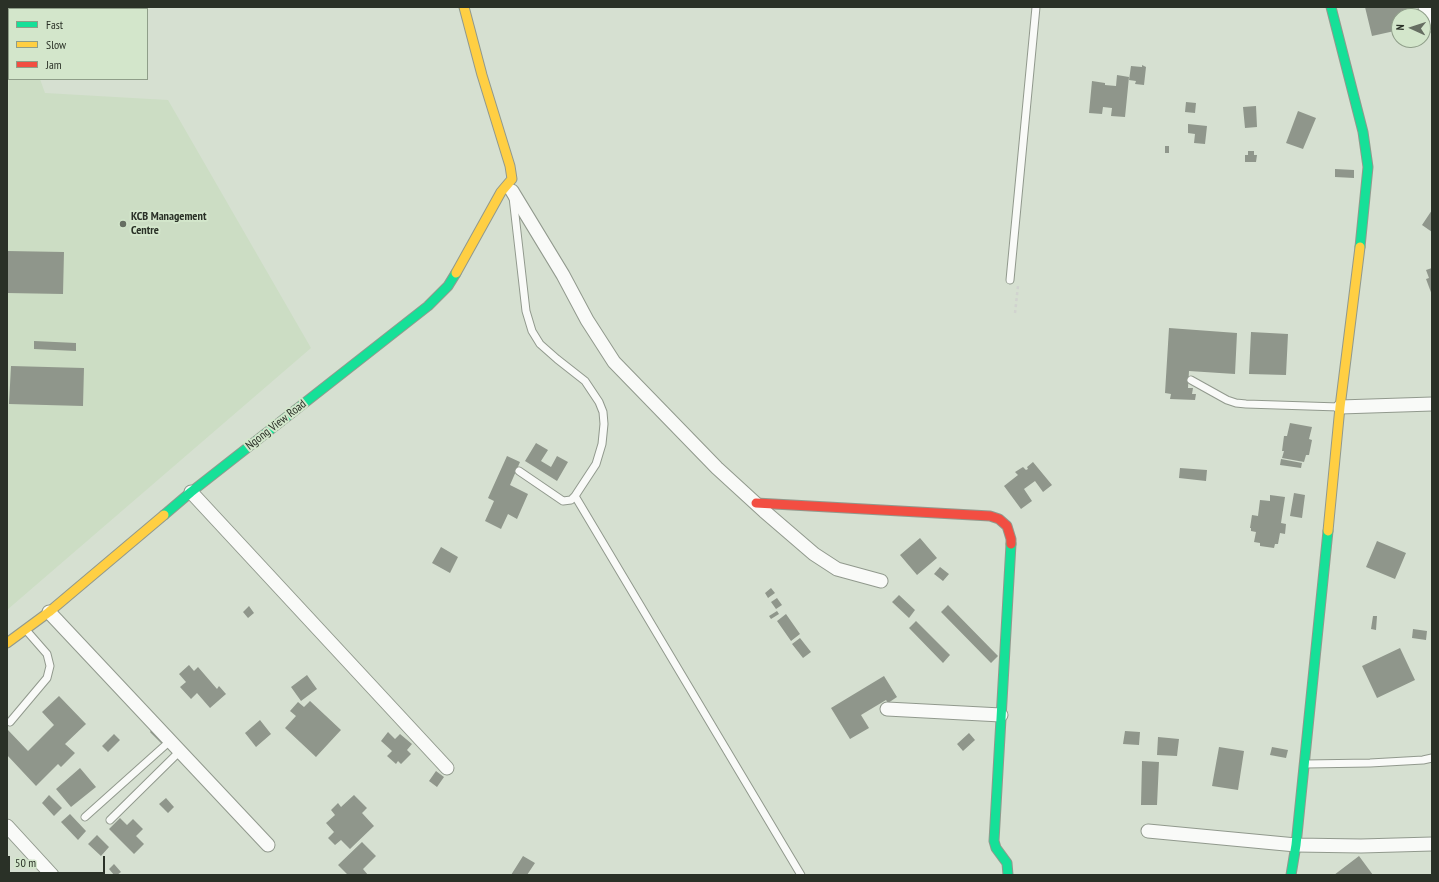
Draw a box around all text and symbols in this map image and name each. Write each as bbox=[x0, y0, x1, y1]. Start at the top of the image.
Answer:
legend bbox=[8, 8, 148, 80]
north arrow bbox=[1391, 8, 1431, 48]
text: Fast bbox=[46, 17, 63, 32]
text: N bbox=[1393, 24, 1407, 31]
text: Slow bbox=[46, 37, 66, 52]
text: Jam bbox=[46, 57, 62, 72]
place label: KCB Management Centre bbox=[131, 210, 206, 238]
marker: KCB Management Centre bbox=[118, 219, 128, 229]
street label: Ngong View Road bbox=[243, 397, 309, 453]
scale bar bbox=[10, 848, 107, 874]
text: 50 m bbox=[15, 855, 36, 870]

